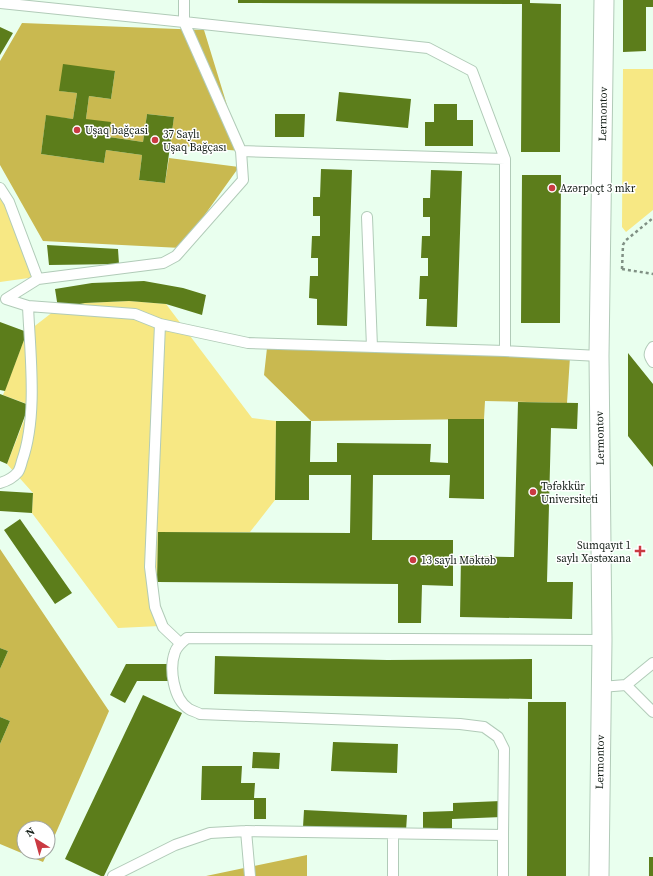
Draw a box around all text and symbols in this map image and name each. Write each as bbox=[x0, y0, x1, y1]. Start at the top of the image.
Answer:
street label: Lermontov bbox=[595, 86, 611, 141]
place label: Uşaq bağçasi bbox=[85, 123, 148, 138]
marker: Uşaq bağçasi bbox=[72, 125, 82, 135]
place label: 37 Saylı Uşaq Bağçası bbox=[163, 127, 227, 155]
marker: 37 Saylı Uşaq Bağçası bbox=[150, 135, 160, 145]
place label: Azərpoçt 3 mkr bbox=[560, 181, 636, 196]
marker: Azərpoçt 3 mkr bbox=[547, 183, 557, 193]
street label: Lermontov bbox=[592, 410, 608, 465]
place label: Təfəkkür Universiteti bbox=[541, 479, 598, 507]
marker: Təfəkkür Universiteti bbox=[528, 487, 538, 497]
place label: Sumqayıt 1 saylı Xəstəxana bbox=[556, 538, 631, 566]
marker: Sumqayıt 1 saylı Xəstəxana bbox=[634, 545, 646, 557]
place label: 13 saylı Məktəb bbox=[421, 553, 496, 568]
marker: 13 saylı Məktəb bbox=[408, 555, 418, 565]
street label: Lermontov bbox=[592, 734, 608, 789]
north arrow bbox=[16, 820, 56, 860]
text: N bbox=[23, 824, 38, 841]

